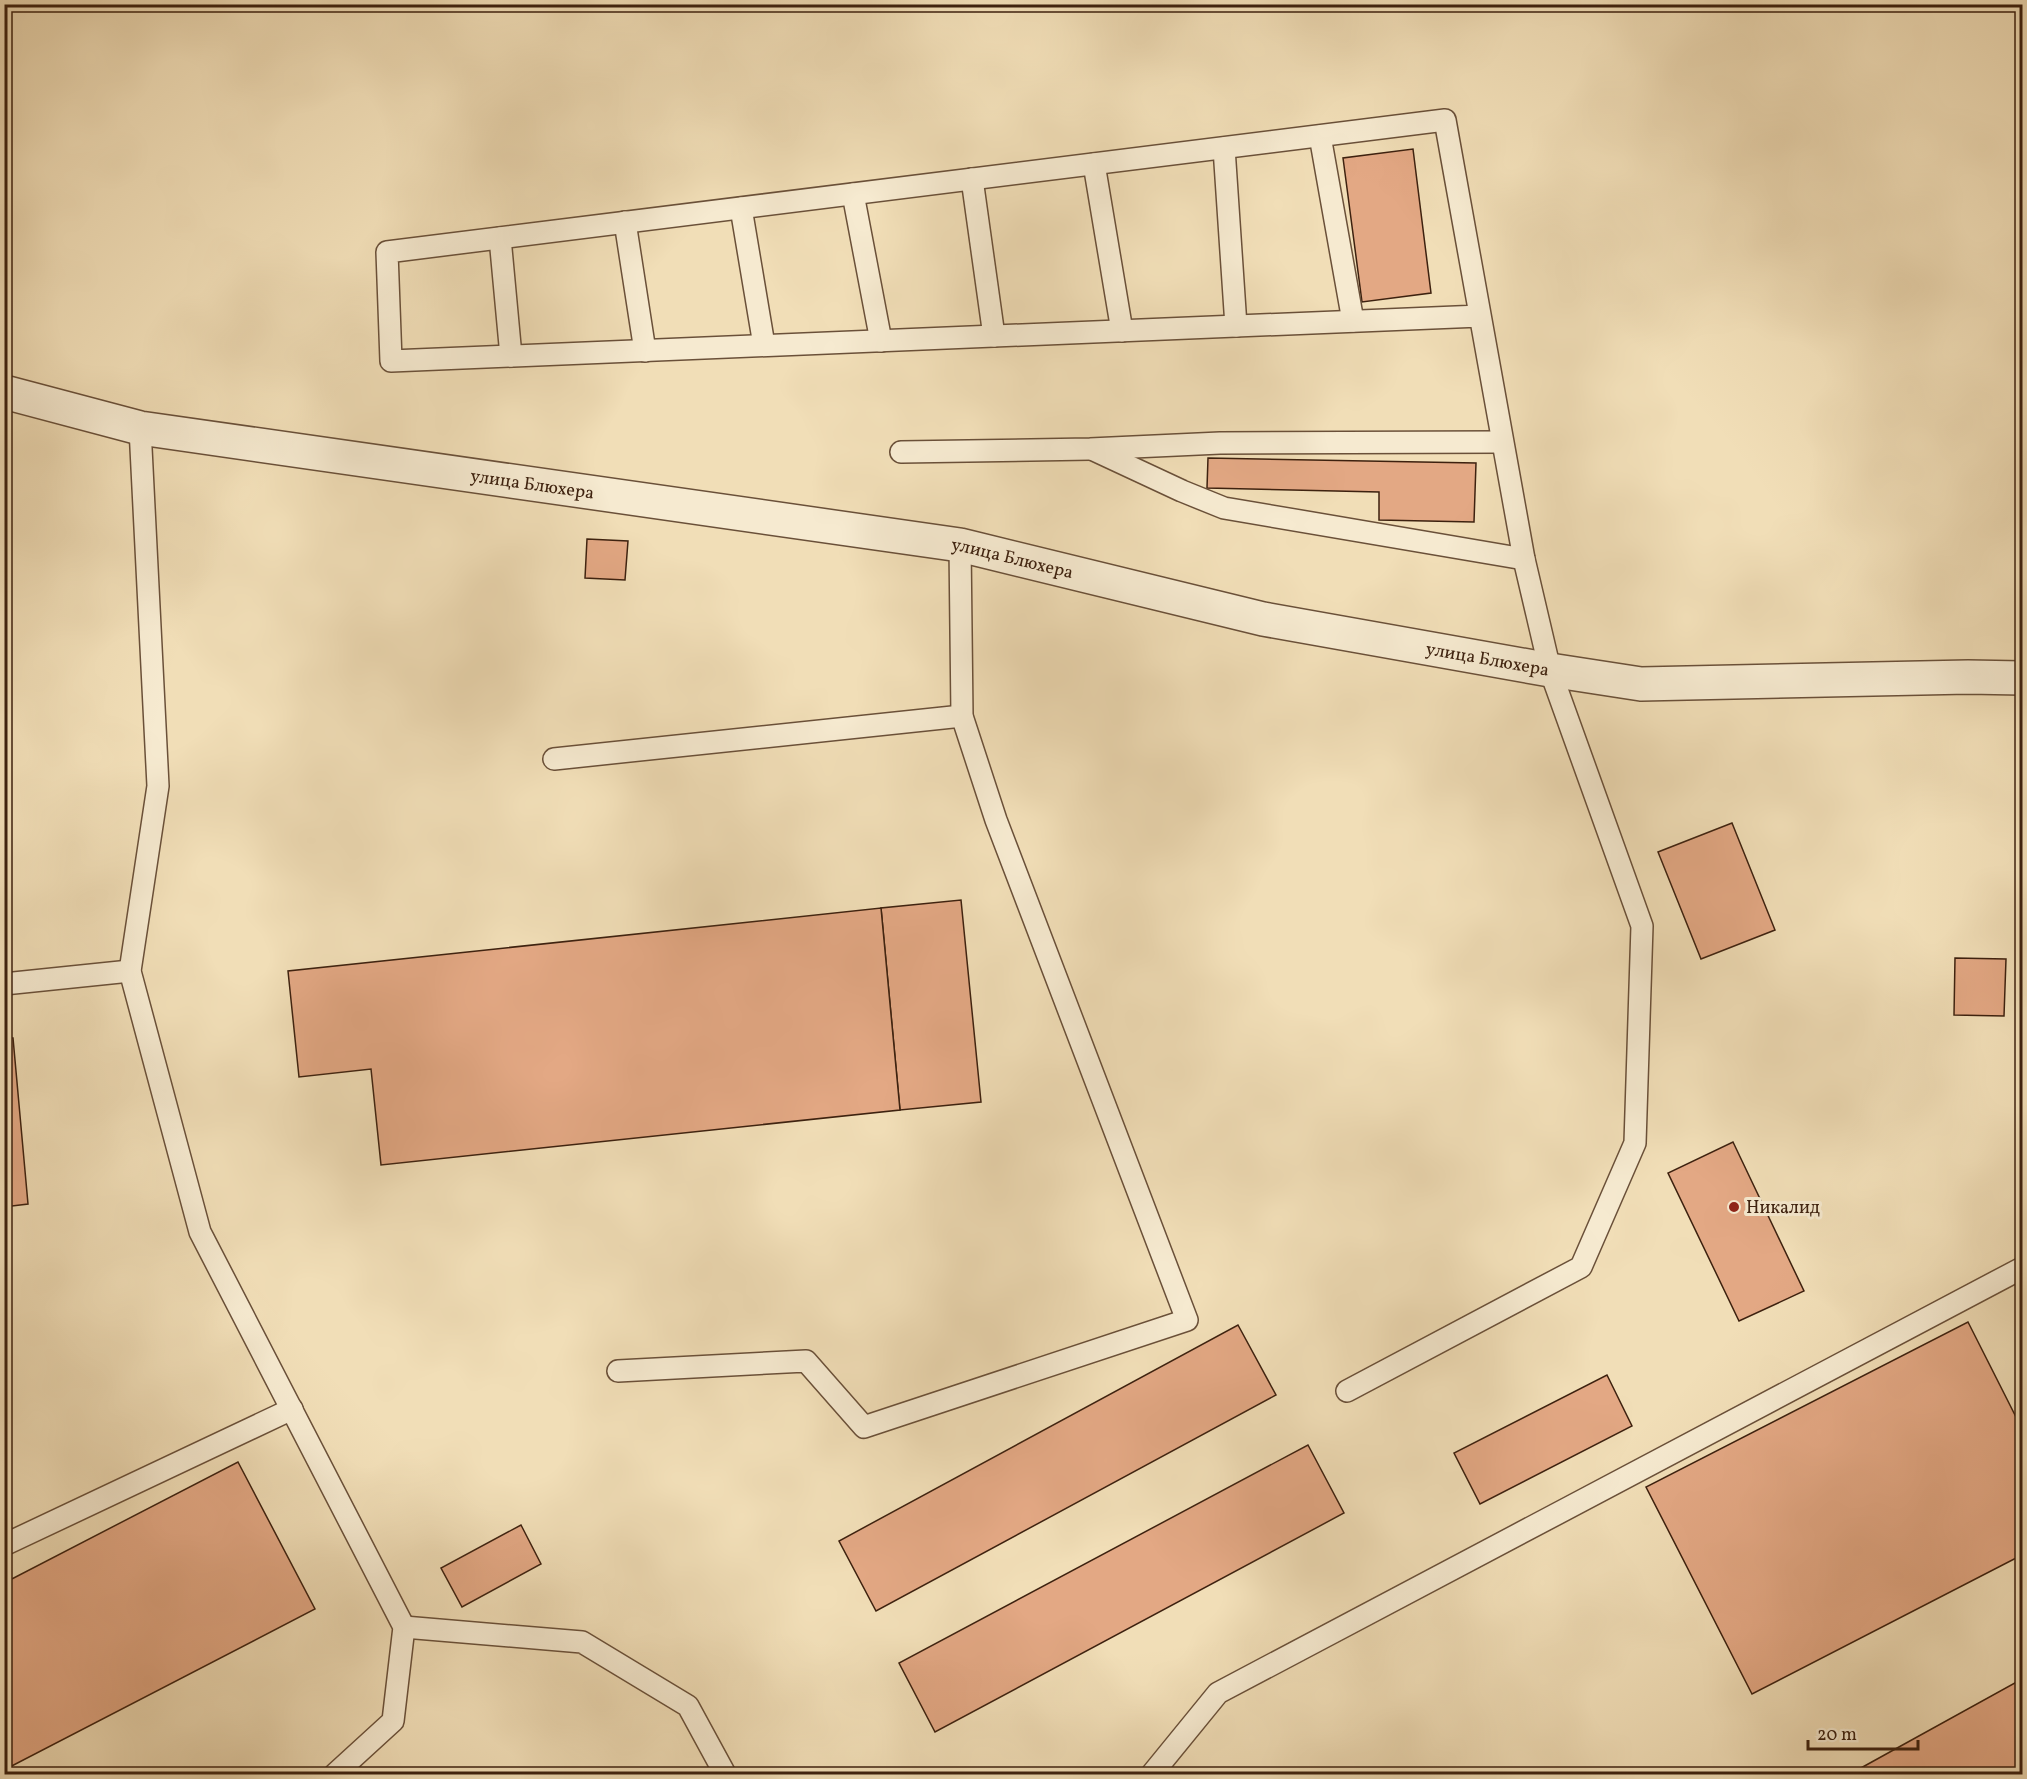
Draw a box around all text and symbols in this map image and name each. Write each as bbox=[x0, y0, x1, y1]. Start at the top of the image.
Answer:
street label: улица Блюхера bbox=[469, 464, 596, 507]
street label: улица Блюхера bbox=[950, 533, 1076, 586]
street label: улица Блюхера bbox=[1424, 637, 1551, 684]
place label: Никалид bbox=[1746, 1196, 1820, 1221]
marker: Никалид bbox=[1727, 1200, 1741, 1214]
scale bar bbox=[1808, 1713, 1918, 1751]
text: 20 m bbox=[1817, 1723, 1857, 1748]

